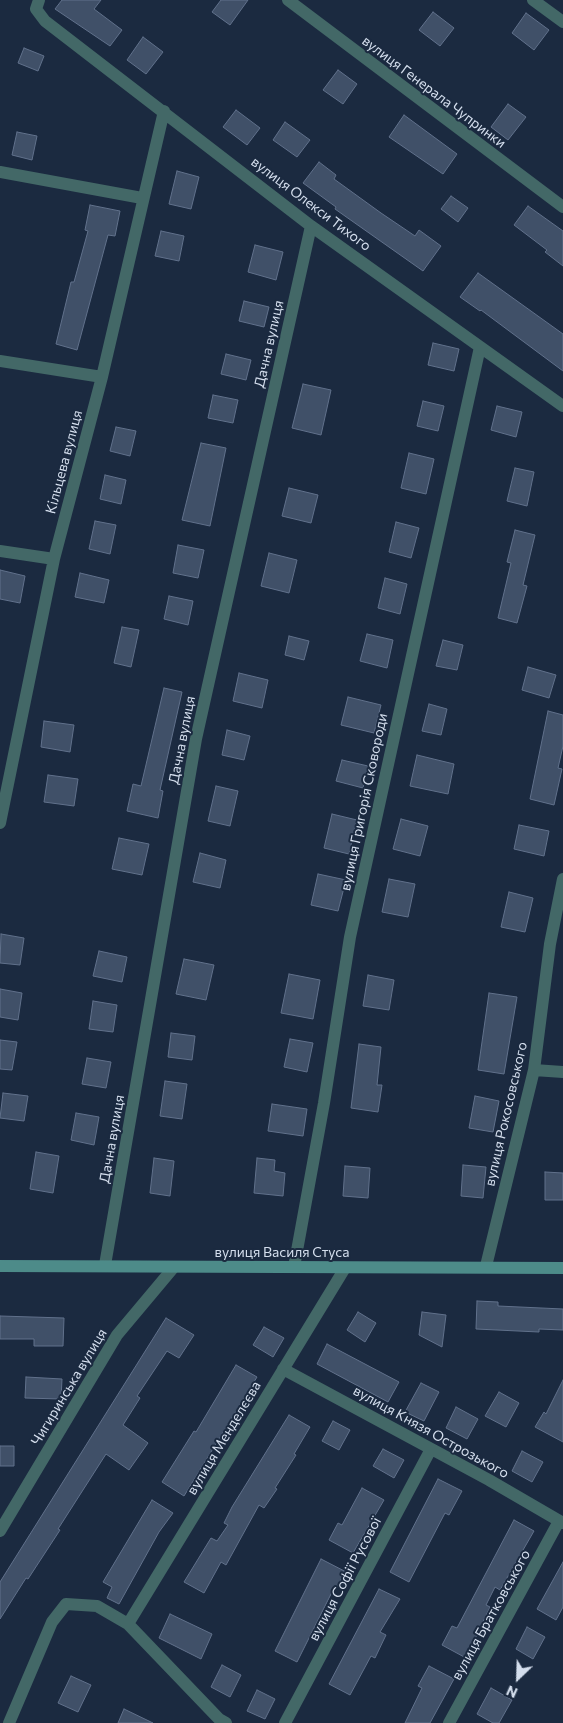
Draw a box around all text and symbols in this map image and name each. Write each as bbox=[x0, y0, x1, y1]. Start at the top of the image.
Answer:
street label: вулиця Генерала Чупринки bbox=[359, 32, 509, 152]
street label: вулиця Олекси Тихого bbox=[248, 153, 374, 255]
street label: Дачна вулиця bbox=[251, 299, 287, 389]
street label: Кільцева вулиця bbox=[42, 408, 86, 516]
street label: Дачна вулиця bbox=[165, 695, 199, 785]
street label: вулиця Григорія Сковороди bbox=[337, 712, 391, 892]
street label: вулиця Рокосовського bbox=[481, 1040, 531, 1188]
street label: Дачна вулиця bbox=[96, 1094, 128, 1184]
street label: вулиця Василя Стуса bbox=[215, 1244, 349, 1260]
street label: Чигиринська вулиця bbox=[28, 1326, 110, 1448]
street label: вулиця Менделєєва bbox=[183, 1378, 265, 1498]
street label: вулиця Князя Острозького bbox=[350, 1382, 512, 1482]
street label: вулиця Софії Русової bbox=[305, 1514, 385, 1644]
street label: вулиця Братковського bbox=[448, 1547, 534, 1683]
north arrow bbox=[493, 1653, 543, 1703]
text: N bbox=[503, 1682, 520, 1702]

